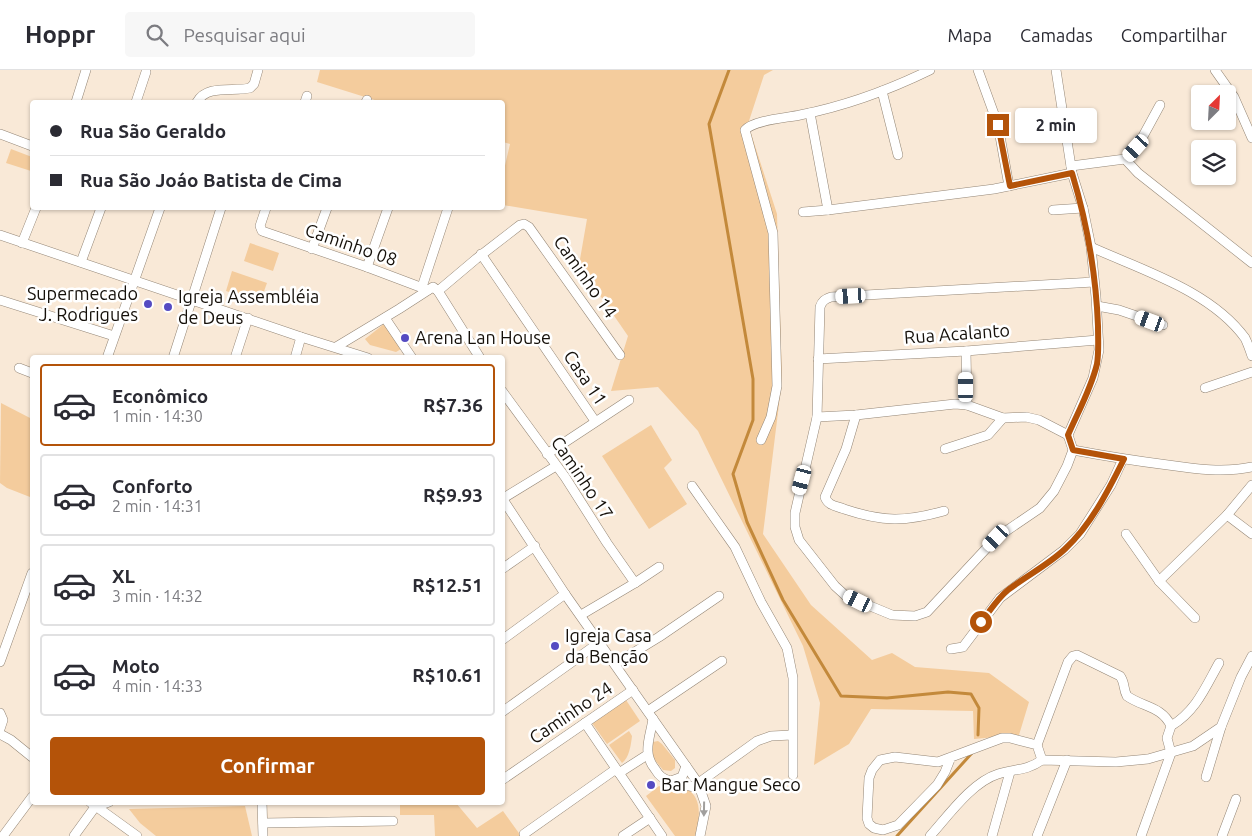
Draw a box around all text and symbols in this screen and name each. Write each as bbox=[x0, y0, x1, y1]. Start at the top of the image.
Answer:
search box bbox=[125, 12, 475, 57]
text: Hoppr bbox=[25, 21, 95, 48]
icon: search bbox=[143, 21, 171, 49]
text: Pesquisar aqui bbox=[183, 24, 306, 46]
text: Mapa bbox=[947, 25, 992, 45]
text: Camadas bbox=[1020, 25, 1093, 45]
text: Compartilhar bbox=[1121, 25, 1227, 45]
north arrow bbox=[1191, 85, 1236, 130]
map controls bbox=[1191, 85, 1236, 185]
callout: 2 min bbox=[1016, 108, 1098, 142]
route end bbox=[987, 114, 1009, 136]
text: 2 min bbox=[1036, 116, 1076, 134]
text: Rua São Geraldo bbox=[80, 120, 226, 142]
car bbox=[1120, 132, 1151, 164]
button: layers bbox=[1191, 140, 1236, 185]
text: Rua São Joáo Batista de Cima bbox=[80, 169, 342, 191]
street label: Caminho 08 bbox=[303, 219, 400, 269]
street label: Caminho 14 bbox=[550, 231, 621, 321]
place label: Supermecado J. Rodrigues bbox=[27, 283, 138, 324]
place label: Igreja Assembléia de Deus bbox=[178, 286, 319, 327]
car bbox=[835, 288, 866, 304]
marker: Supermecado J. Rodrigues bbox=[142, 298, 154, 310]
marker: Igreja Assembléia de Deus bbox=[162, 301, 174, 313]
car bbox=[1133, 309, 1166, 333]
street label: Rua Acalanto bbox=[903, 319, 1010, 347]
place label: Arena Lan House bbox=[415, 327, 551, 347]
marker: Arena Lan House bbox=[399, 332, 411, 344]
street label: Casa 11 bbox=[560, 346, 611, 409]
car bbox=[958, 372, 973, 402]
icon: car bbox=[52, 383, 97, 428]
text: Econômico bbox=[112, 385, 208, 407]
text: R$7.36 bbox=[423, 394, 483, 416]
text: 1 min · 14:30 bbox=[112, 407, 203, 425]
street label: Caminho 17 bbox=[548, 432, 618, 523]
car bbox=[790, 464, 813, 496]
icon: car bbox=[52, 473, 97, 518]
text: Conforto bbox=[112, 475, 193, 497]
text: R$9.93 bbox=[423, 484, 483, 506]
text: 2 min · 14:31 bbox=[112, 497, 203, 515]
car bbox=[980, 522, 1011, 554]
icon: car bbox=[52, 563, 97, 608]
text: XL bbox=[112, 565, 135, 587]
text: R$12.51 bbox=[412, 574, 483, 596]
text: 3 min · 14:32 bbox=[112, 587, 203, 605]
car bbox=[841, 588, 874, 614]
route start bbox=[970, 611, 992, 633]
place label: Igreja Casa da Benção bbox=[565, 625, 652, 666]
marker: Igreja Casa da Benção bbox=[549, 640, 561, 652]
icon: car bbox=[52, 653, 97, 698]
text: Moto bbox=[112, 655, 160, 677]
text: R$10.61 bbox=[412, 664, 483, 686]
text: 4 min · 14:33 bbox=[112, 677, 203, 695]
street label: Caminho 24 bbox=[525, 677, 616, 747]
button: Confirmar bbox=[50, 737, 485, 795]
place label: Bar Mangue Seco bbox=[661, 774, 801, 794]
marker: Bar Mangue Seco bbox=[645, 779, 657, 791]
one-way arrow bbox=[700, 802, 708, 818]

